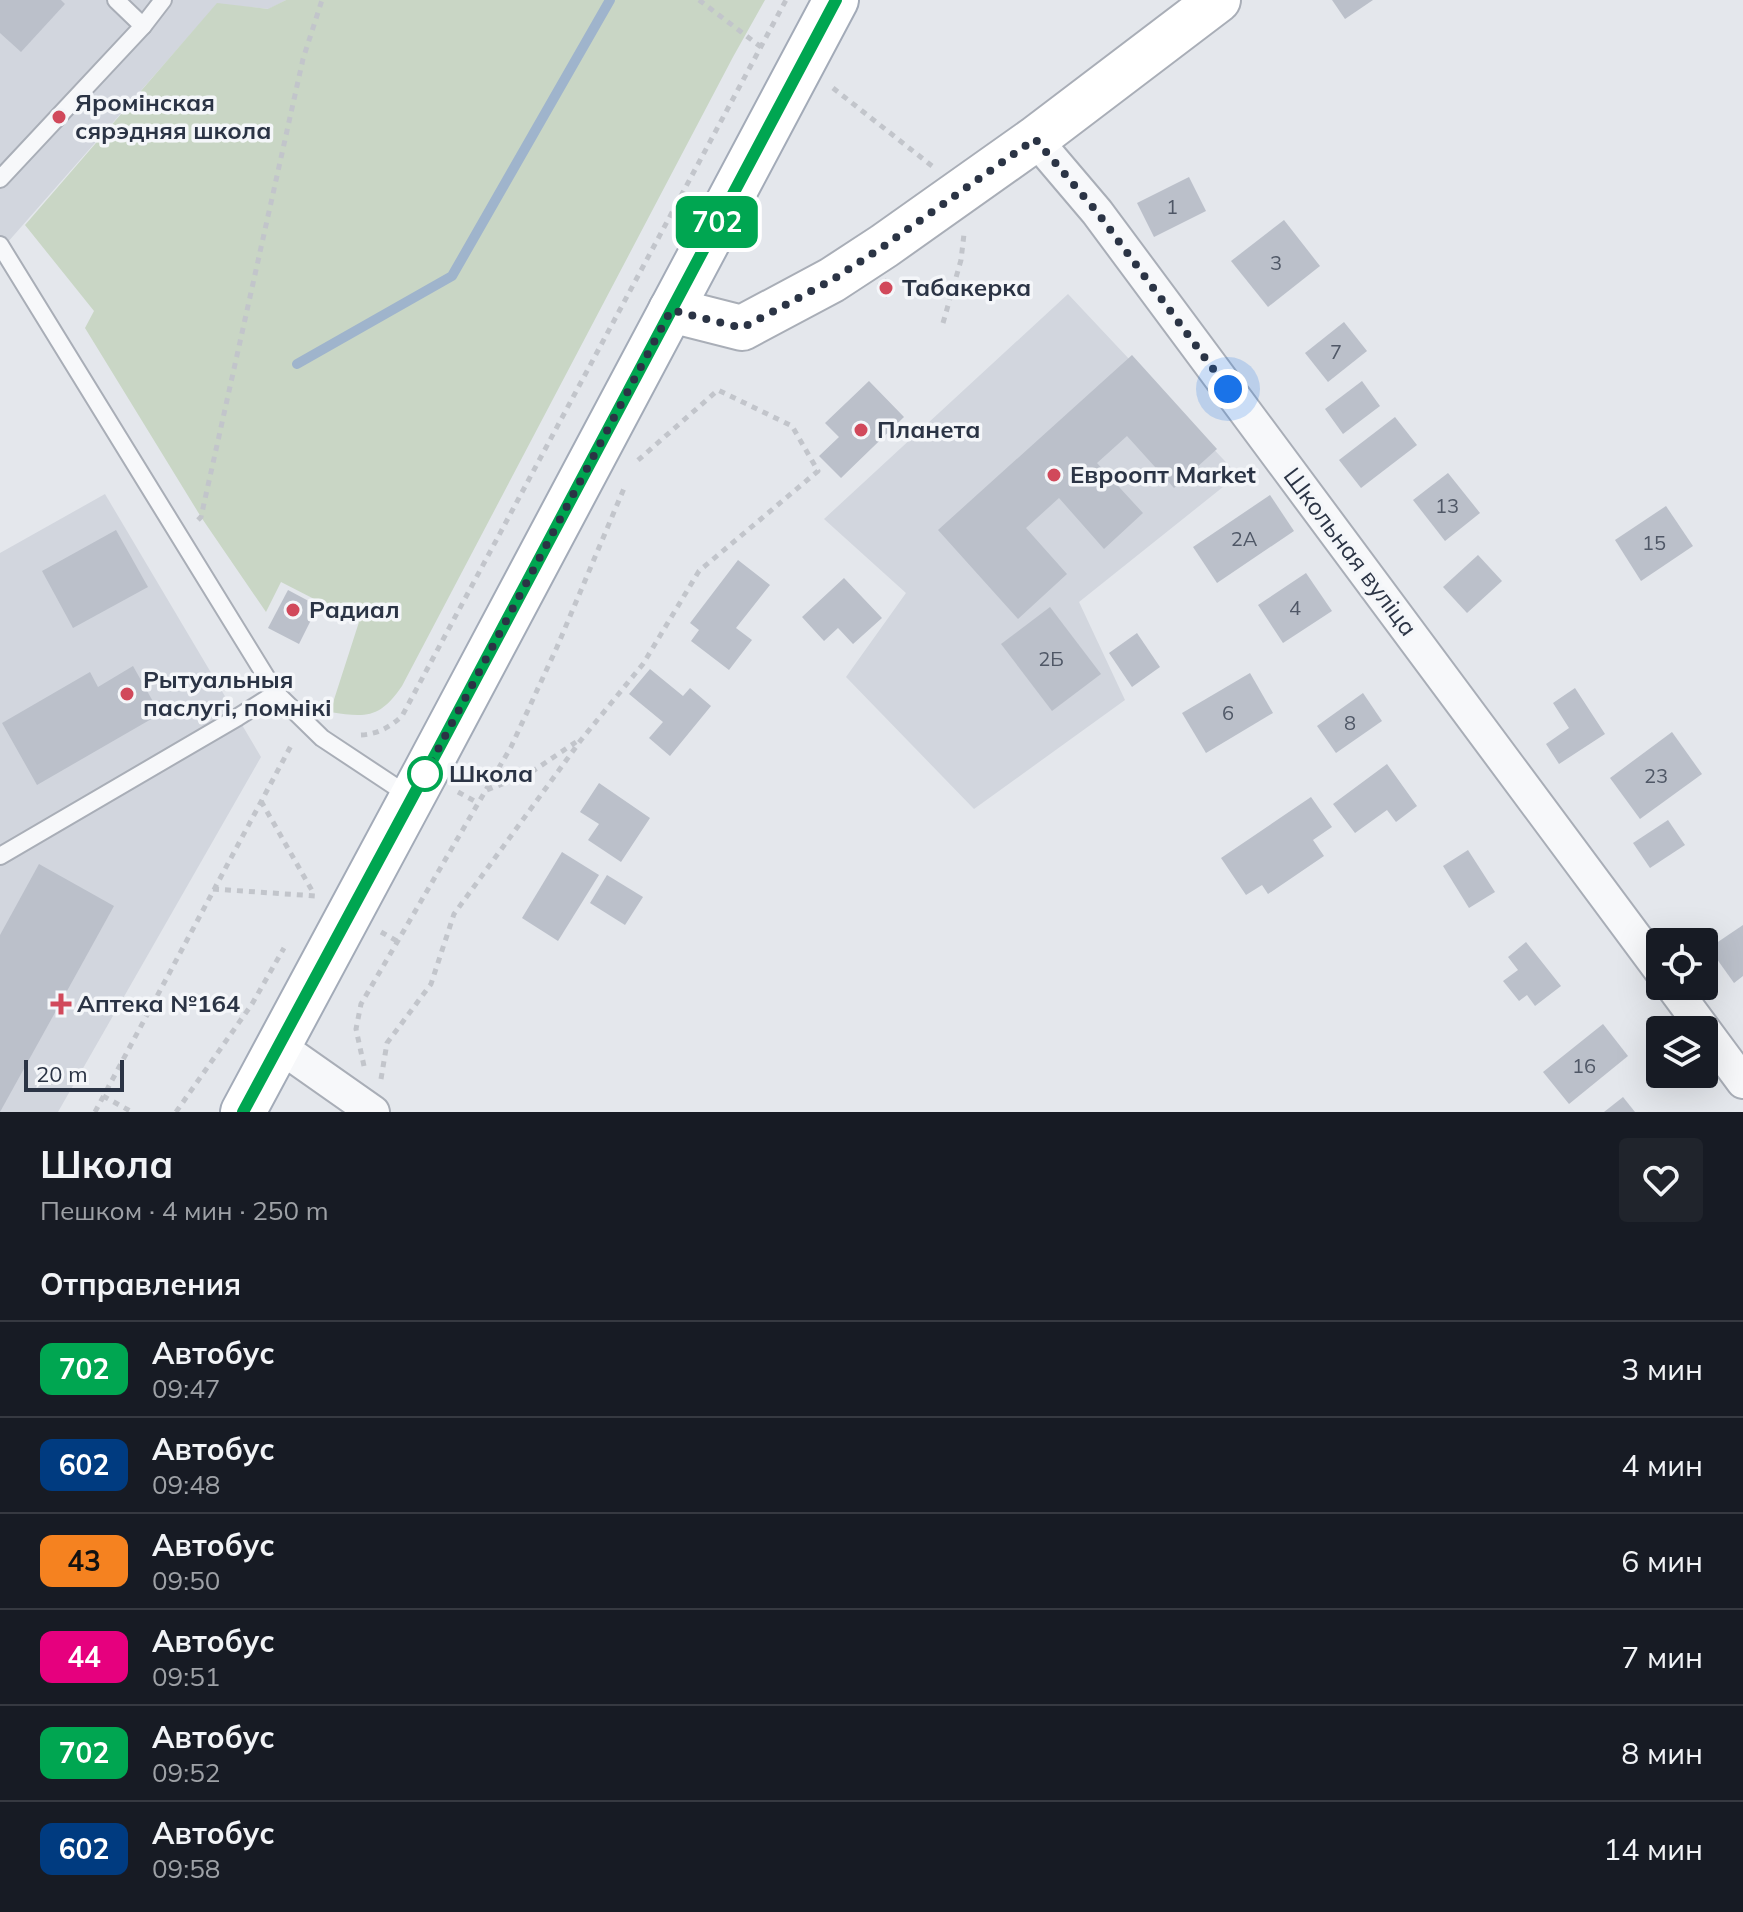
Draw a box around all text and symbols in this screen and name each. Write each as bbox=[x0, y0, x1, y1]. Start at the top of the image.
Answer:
place label: Яромінская сярэдняя школа bbox=[75, 87, 271, 145]
marker: Яромінская сярэдняя школа bbox=[50, 108, 68, 126]
house number: 1 bbox=[1166, 194, 1178, 219]
line badge: 702 bbox=[671, 196, 763, 248]
text: 702 bbox=[692, 204, 742, 239]
house number: 3 bbox=[1270, 250, 1282, 275]
place label: Табакерка bbox=[902, 272, 1031, 302]
marker: Табакерка bbox=[877, 279, 895, 297]
house number: 7 bbox=[1330, 339, 1342, 364]
your location bbox=[1208, 369, 1248, 409]
place label: Планета bbox=[877, 414, 981, 444]
marker: Планета bbox=[852, 421, 870, 439]
place label: Евроопт Market bbox=[1070, 459, 1256, 489]
street label: Школьная вуліца bbox=[1278, 461, 1424, 642]
marker: Евроопт Market bbox=[1045, 466, 1063, 484]
house number: 13 bbox=[1435, 493, 1459, 518]
house number: 2А bbox=[1231, 526, 1258, 551]
house number: 15 bbox=[1642, 530, 1666, 555]
place label: Радиал bbox=[309, 594, 400, 624]
house number: 4 bbox=[1289, 595, 1301, 620]
marker: Радиал bbox=[284, 601, 302, 619]
house number: 2Б bbox=[1038, 646, 1064, 671]
place label: Рытуальныя паслугі, помнікі bbox=[143, 664, 332, 722]
marker: Рытуальныя паслугі, помнікі bbox=[118, 685, 136, 703]
house number: 6 bbox=[1222, 700, 1234, 725]
house number: 8 bbox=[1344, 710, 1356, 735]
marker: Школа bbox=[408, 757, 442, 791]
place label: Школа bbox=[449, 758, 533, 788]
house number: 23 bbox=[1644, 763, 1668, 788]
map controls bbox=[1646, 928, 1718, 1088]
button: locate bbox=[1646, 928, 1718, 1000]
place label: Аптека №164 bbox=[77, 988, 240, 1018]
marker: Аптека №164 bbox=[52, 995, 70, 1013]
button: layers bbox=[1646, 1016, 1718, 1088]
house number: 16 bbox=[1572, 1053, 1596, 1078]
scale bar bbox=[24, 1056, 124, 1092]
text: 20 m bbox=[36, 1060, 87, 1088]
button: heart bbox=[1619, 1138, 1703, 1222]
text: Школа bbox=[40, 1140, 173, 1188]
text: Пешком · 4 мин · 250 m bbox=[40, 1194, 329, 1227]
text: Отправления bbox=[40, 1265, 241, 1303]
text: Автобус bbox=[152, 1334, 275, 1372]
text: 3 мин bbox=[1621, 1350, 1703, 1388]
text: 702 bbox=[59, 1351, 109, 1386]
text: 09:47 bbox=[152, 1372, 220, 1405]
text: Автобус bbox=[152, 1430, 275, 1468]
text: 4 мин bbox=[1621, 1446, 1703, 1484]
text: 602 bbox=[59, 1447, 109, 1482]
text: 09:48 bbox=[152, 1468, 220, 1501]
text: Автобус bbox=[152, 1526, 275, 1564]
text: 6 мин bbox=[1621, 1542, 1703, 1580]
text: 43 bbox=[67, 1543, 101, 1578]
text: 09:50 bbox=[152, 1564, 220, 1597]
text: Автобус bbox=[152, 1622, 275, 1660]
text: 7 мин bbox=[1621, 1638, 1703, 1676]
text: 44 bbox=[67, 1639, 101, 1674]
text: 09:51 bbox=[152, 1660, 220, 1693]
text: Автобус bbox=[152, 1718, 275, 1756]
text: 8 мин bbox=[1621, 1734, 1703, 1772]
text: 702 bbox=[59, 1735, 109, 1770]
text: 09:52 bbox=[152, 1756, 220, 1789]
text: Автобус bbox=[152, 1814, 275, 1852]
text: 14 мин bbox=[1603, 1830, 1703, 1868]
text: 602 bbox=[59, 1831, 109, 1866]
text: 09:58 bbox=[152, 1852, 220, 1885]

